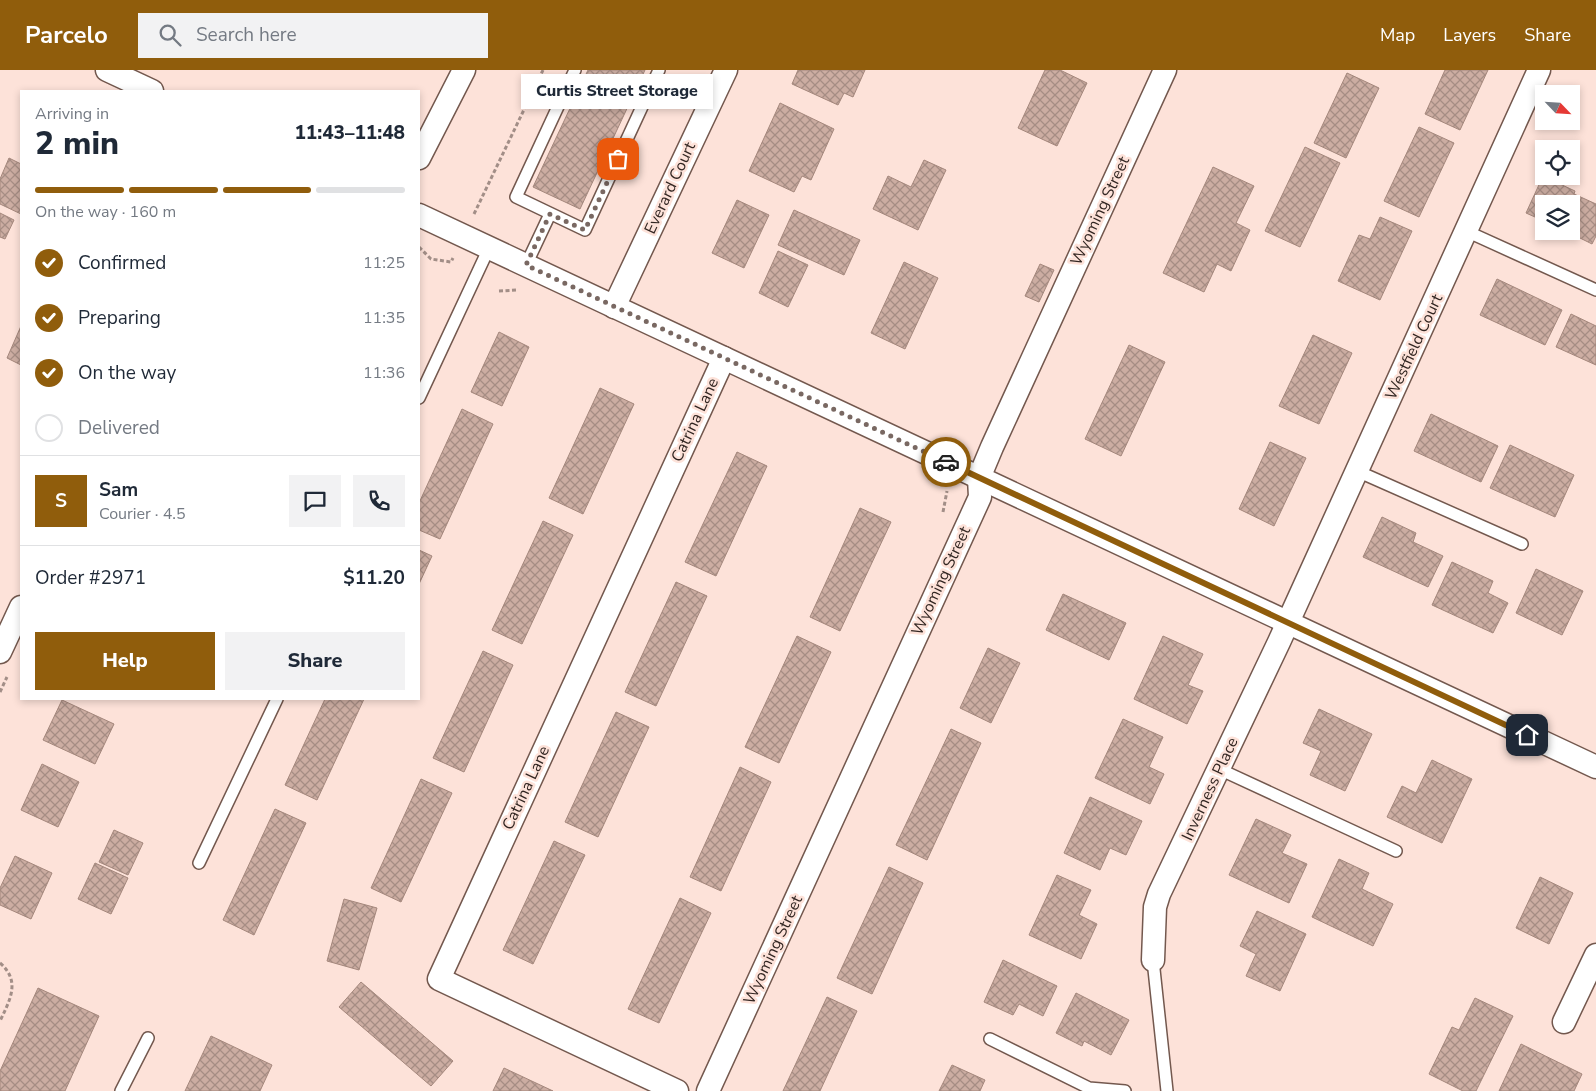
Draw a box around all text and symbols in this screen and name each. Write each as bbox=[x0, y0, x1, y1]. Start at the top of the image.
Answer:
search box bbox=[138, 13, 488, 58]
text: Parcelo bbox=[25, 19, 108, 51]
icon: search bbox=[156, 21, 184, 49]
text: Search here bbox=[196, 22, 297, 48]
text: Map bbox=[1380, 23, 1415, 47]
text: Layers bbox=[1443, 23, 1496, 47]
text: Share bbox=[1524, 23, 1571, 47]
callout: Curtis Street Storage bbox=[522, 74, 714, 109]
text: Curtis Street Storage bbox=[536, 80, 698, 102]
north arrow bbox=[1535, 85, 1580, 130]
map controls bbox=[1535, 85, 1580, 240]
text: Arriving in bbox=[35, 103, 109, 125]
text: 11:43–11:48 bbox=[294, 120, 405, 146]
text: 2 min bbox=[35, 122, 119, 165]
pin bbox=[597, 138, 639, 180]
street label: Everard Court bbox=[639, 138, 701, 237]
button: locate bbox=[1535, 140, 1580, 185]
icon: bag bbox=[604, 145, 632, 173]
street label: Wyoming Street bbox=[1065, 153, 1135, 269]
button: layers bbox=[1535, 195, 1580, 240]
text: On the way · 160 m bbox=[35, 201, 176, 223]
icon: check bbox=[35, 249, 63, 277]
text: Confirmed bbox=[78, 250, 166, 276]
text: 11:25 bbox=[363, 252, 405, 274]
street label: Westfield Court bbox=[1380, 290, 1448, 403]
icon: check bbox=[35, 304, 63, 332]
text: Preparing bbox=[78, 305, 161, 331]
text: 11:35 bbox=[363, 307, 405, 329]
icon: check bbox=[35, 359, 63, 387]
text: On the way bbox=[78, 360, 176, 386]
text: 11:36 bbox=[363, 362, 405, 384]
street label: Catrina Lane bbox=[666, 374, 724, 466]
text: Delivered bbox=[78, 415, 160, 441]
courier bbox=[921, 437, 971, 487]
icon: car bbox=[932, 448, 960, 476]
button: chat bbox=[289, 475, 341, 527]
button: phone bbox=[353, 475, 405, 527]
text: Sam bbox=[99, 477, 138, 503]
text: S bbox=[55, 488, 67, 514]
text: Courier · 4.5 bbox=[99, 503, 185, 525]
street label: Wyoming Street bbox=[906, 523, 976, 639]
text: Order #2971 bbox=[35, 565, 146, 591]
text: $11.20 bbox=[343, 565, 405, 591]
button: Help bbox=[35, 632, 215, 690]
button: Share bbox=[225, 632, 405, 690]
pin bbox=[1506, 714, 1548, 756]
icon: home bbox=[1513, 721, 1541, 749]
street label: Inverness Place bbox=[1176, 734, 1244, 844]
street label: Catrina Lane bbox=[497, 742, 555, 834]
street label: Wyoming Street bbox=[738, 892, 808, 1008]

